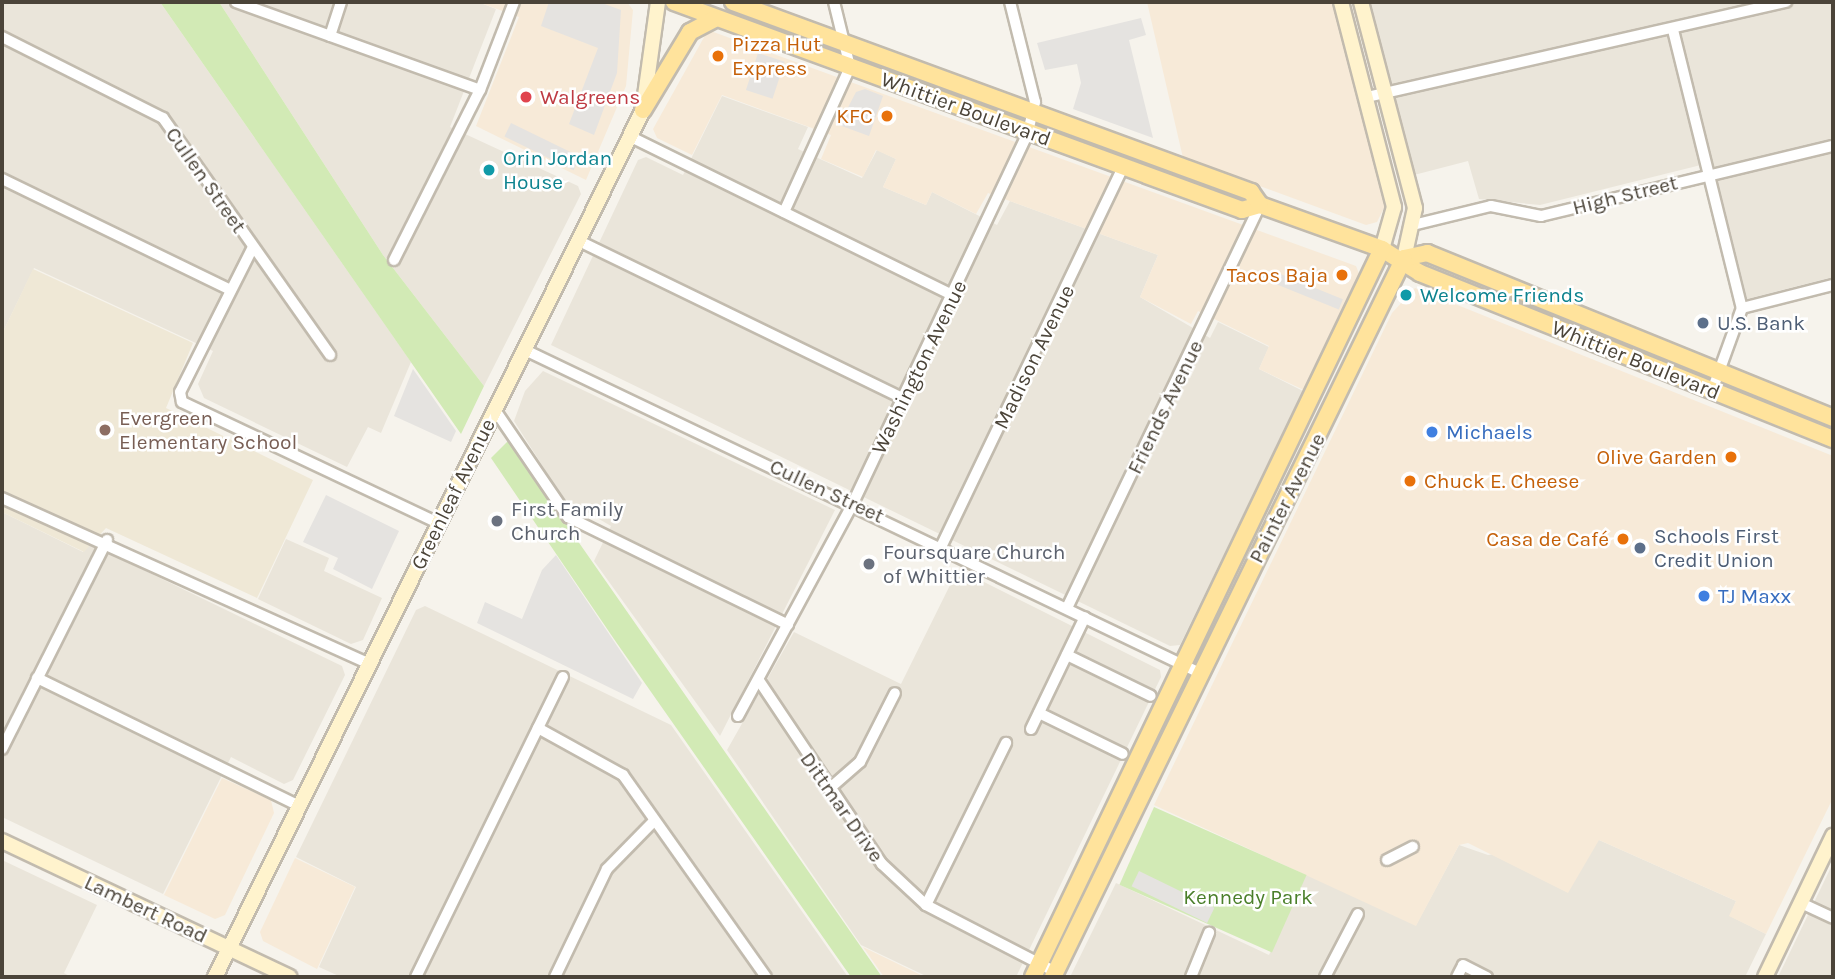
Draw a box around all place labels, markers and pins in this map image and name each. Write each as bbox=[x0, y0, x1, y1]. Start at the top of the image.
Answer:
place label: Pizza Hut Express bbox=[732, 31, 821, 81]
marker: Pizza Hut Express bbox=[710, 48, 726, 64]
place label: Walgreens bbox=[540, 84, 640, 110]
marker: Walgreens bbox=[518, 89, 534, 105]
place label: KFC bbox=[836, 103, 873, 129]
marker: KFC bbox=[879, 108, 895, 124]
place label: Orin Jordan House bbox=[503, 145, 612, 195]
marker: Orin Jordan House bbox=[481, 162, 497, 178]
place label: Tacos Baja bbox=[1227, 262, 1328, 288]
marker: Tacos Baja bbox=[1334, 267, 1350, 283]
place label: Welcome Friends bbox=[1420, 282, 1584, 308]
marker: Welcome Friends bbox=[1398, 287, 1414, 303]
place label: U.S. Bank bbox=[1717, 310, 1805, 336]
marker: U.S. Bank bbox=[1695, 315, 1711, 331]
place label: Evergreen Elementary School bbox=[119, 405, 297, 455]
place label: Michaels bbox=[1446, 419, 1533, 445]
marker: Evergreen Elementary School bbox=[97, 422, 113, 438]
marker: Michaels bbox=[1424, 424, 1440, 440]
place label: Olive Garden bbox=[1596, 444, 1717, 470]
marker: Olive Garden bbox=[1723, 449, 1739, 465]
place label: Chuck E. Cheese bbox=[1424, 468, 1579, 494]
marker: Chuck E. Cheese bbox=[1402, 473, 1418, 489]
place label: First Family Church bbox=[511, 496, 623, 546]
marker: First Family Church bbox=[489, 513, 505, 529]
place label: Schools First Credit Union bbox=[1654, 523, 1779, 573]
place label: Casa de Café bbox=[1486, 526, 1609, 552]
marker: Casa de Café bbox=[1615, 531, 1631, 547]
place label: Foursquare Church of Whittier bbox=[883, 539, 1066, 589]
marker: Schools First Credit Union bbox=[1632, 540, 1648, 556]
marker: Foursquare Church of Whittier bbox=[861, 556, 877, 572]
place label: TJ Maxx bbox=[1718, 583, 1791, 609]
marker: TJ Maxx bbox=[1696, 588, 1712, 604]

